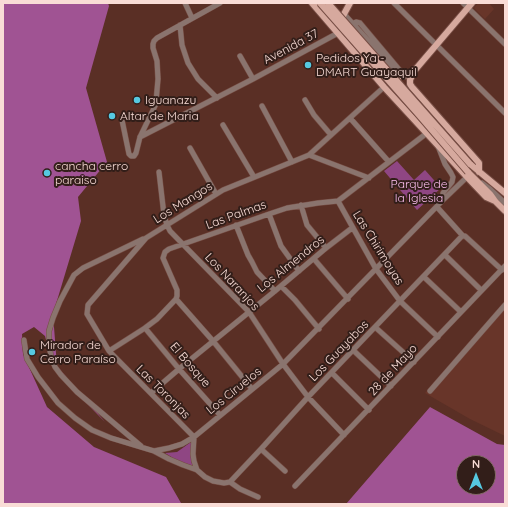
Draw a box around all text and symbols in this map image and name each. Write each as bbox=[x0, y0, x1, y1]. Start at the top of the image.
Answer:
street label: Avenida 37 bbox=[261, 26, 321, 68]
place label: Pedidos Ya - DMART Guayaquil bbox=[316, 51, 417, 79]
marker: Pedidos Ya - DMART Guayaquil bbox=[303, 60, 313, 70]
place label: Iguanazu bbox=[145, 93, 196, 107]
marker: Iguanazu bbox=[132, 95, 142, 105]
place label: Altar de Maria bbox=[120, 109, 199, 123]
marker: Altar de Maria bbox=[107, 111, 117, 121]
place label: cancha cerro paraiso bbox=[55, 159, 128, 187]
marker: cancha cerro paraiso bbox=[42, 168, 52, 178]
park label: Parque de la Iglesia bbox=[391, 177, 447, 205]
street label: Los Mangos bbox=[151, 179, 215, 227]
street label: Las Palmas bbox=[204, 197, 268, 233]
street label: Las Chirimoyas bbox=[349, 208, 407, 288]
street label: Los Almendros bbox=[255, 233, 327, 295]
street label: Los Naranjos bbox=[202, 250, 262, 314]
street label: Los Guayabos bbox=[306, 318, 372, 384]
place label: Mirador de Cerro Paraíso bbox=[40, 338, 116, 366]
street label: El Bosque bbox=[167, 340, 213, 390]
street label: 28 de Mayo bbox=[366, 341, 420, 399]
marker: Mirador de Cerro Paraíso bbox=[27, 347, 37, 357]
street label: Las Toronjas bbox=[133, 362, 193, 422]
street label: Los Ciruelos bbox=[204, 364, 264, 418]
north arrow bbox=[456, 455, 496, 495]
text: N bbox=[472, 457, 480, 471]

